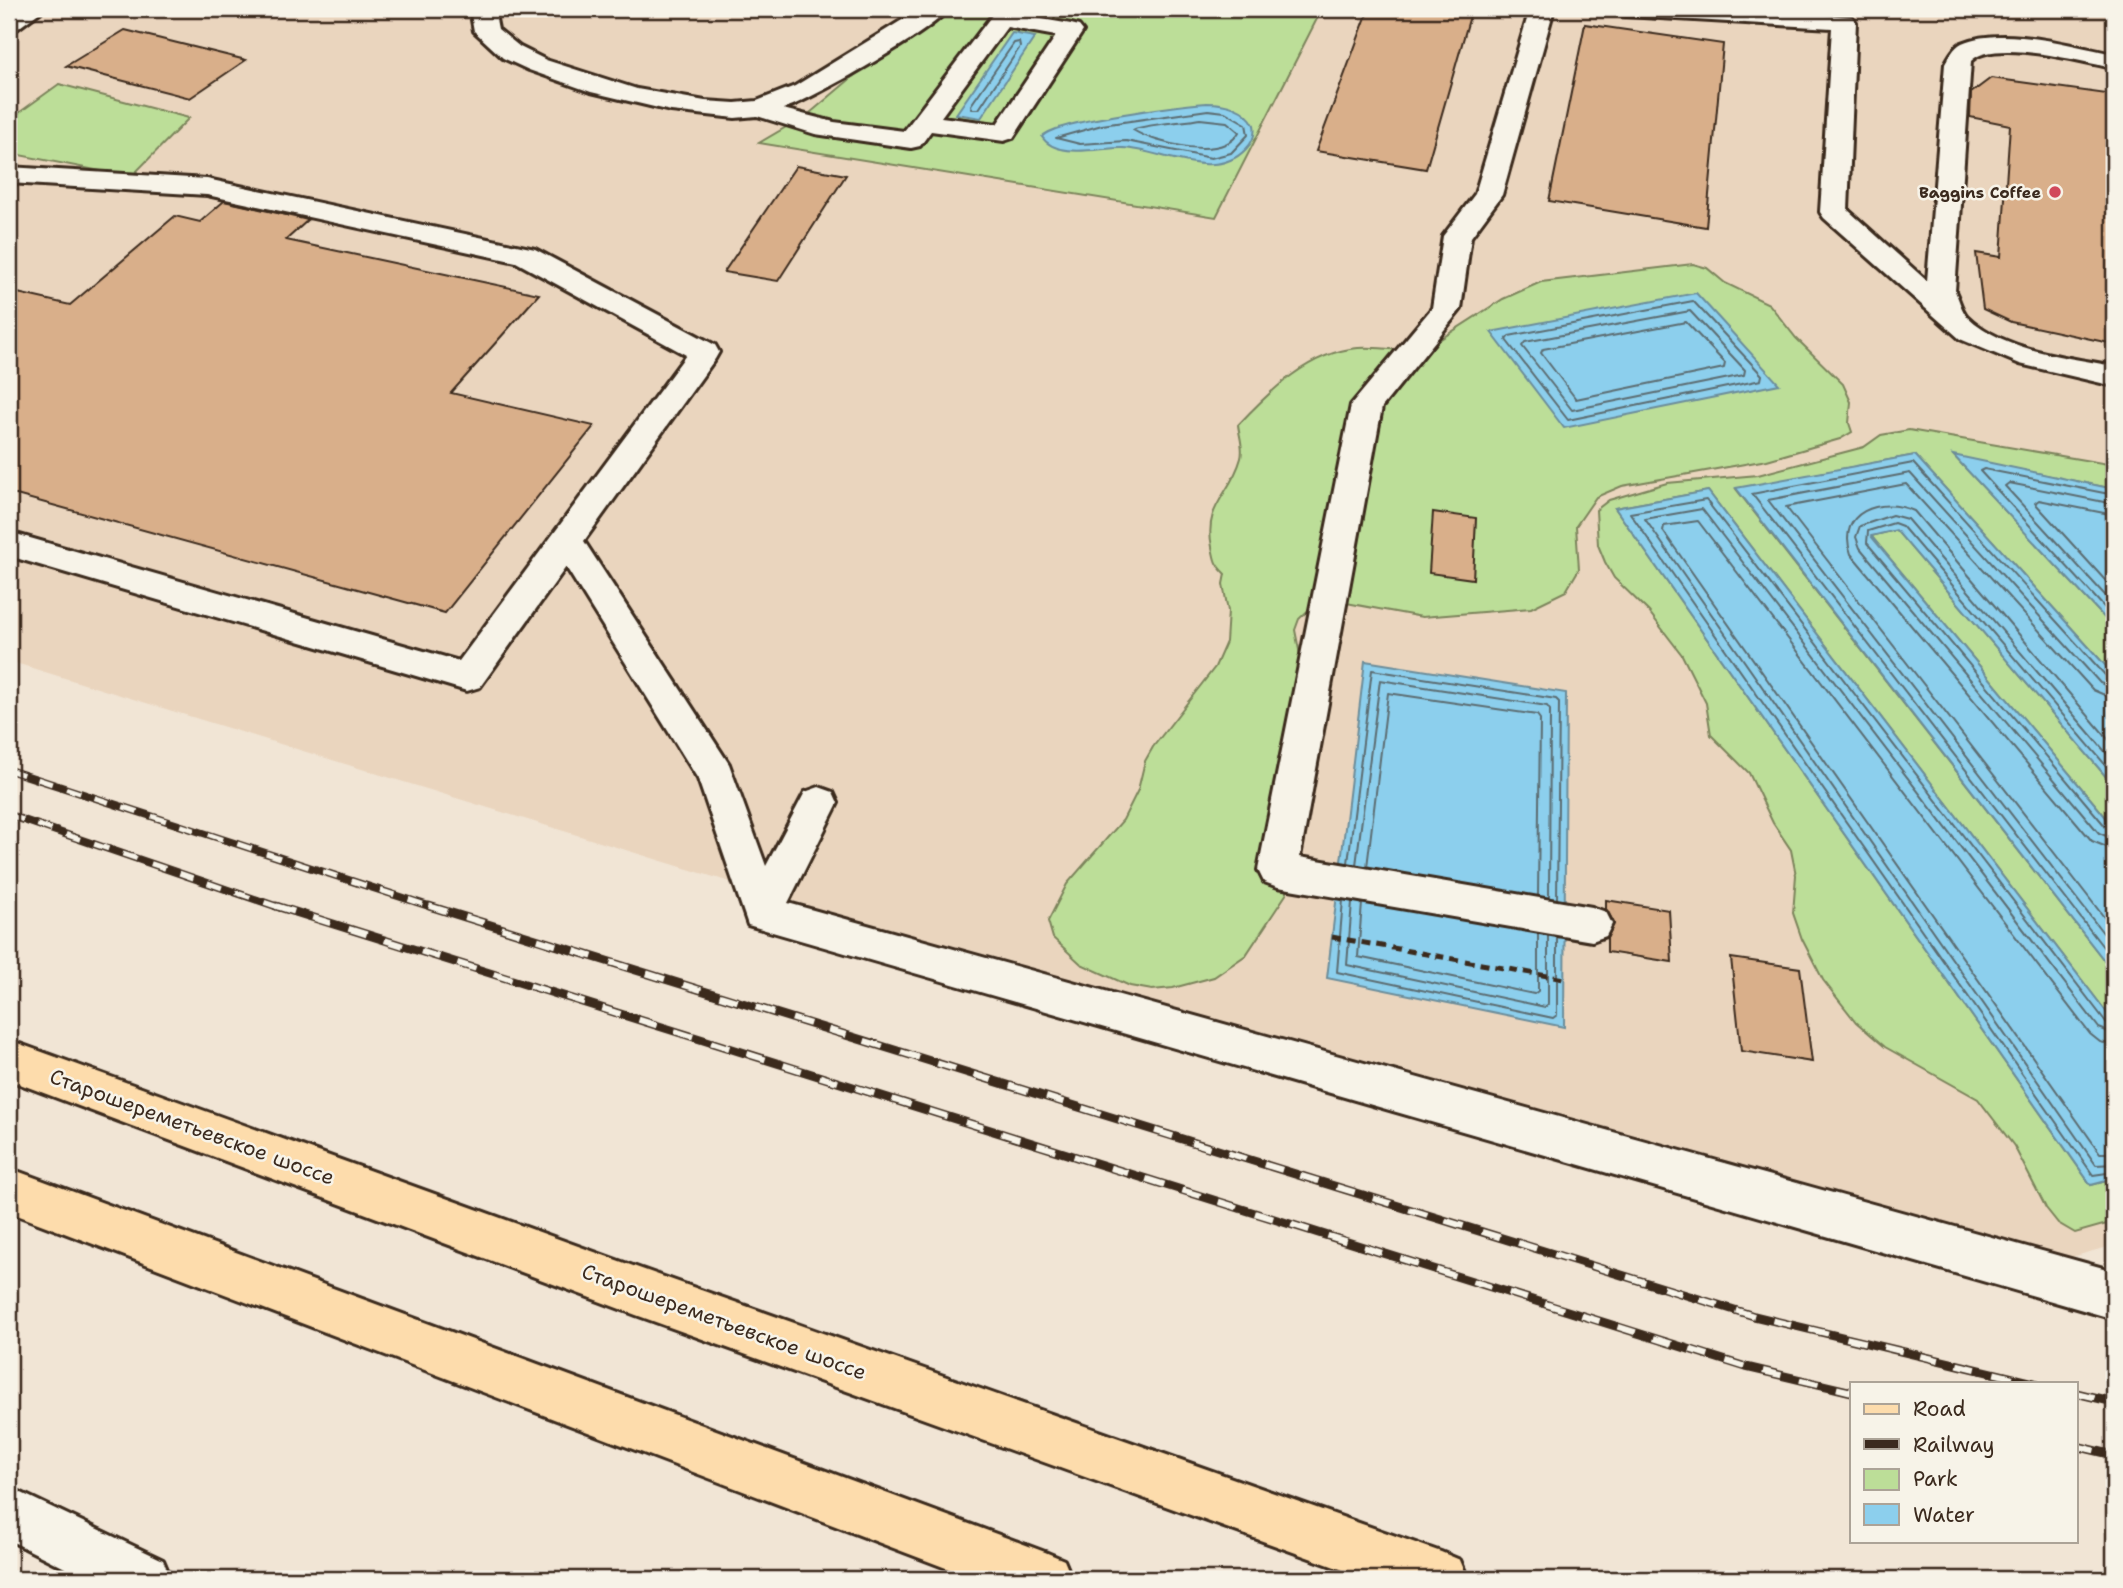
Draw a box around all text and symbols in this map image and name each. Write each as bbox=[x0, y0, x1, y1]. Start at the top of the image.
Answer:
place label: Baggins Coffee bbox=[1919, 182, 2041, 203]
marker: Baggins Coffee bbox=[2047, 184, 2063, 200]
street label: Старошереметьевское шоссе bbox=[46, 1062, 338, 1192]
street label: Старошереметьевское шоссе bbox=[578, 1257, 870, 1387]
legend bbox=[1850, 1382, 2078, 1542]
text: Road bbox=[1913, 1395, 1966, 1423]
text: Railway bbox=[1913, 1431, 1995, 1459]
text: Park bbox=[1913, 1465, 1958, 1493]
text: Water bbox=[1913, 1501, 1975, 1529]

